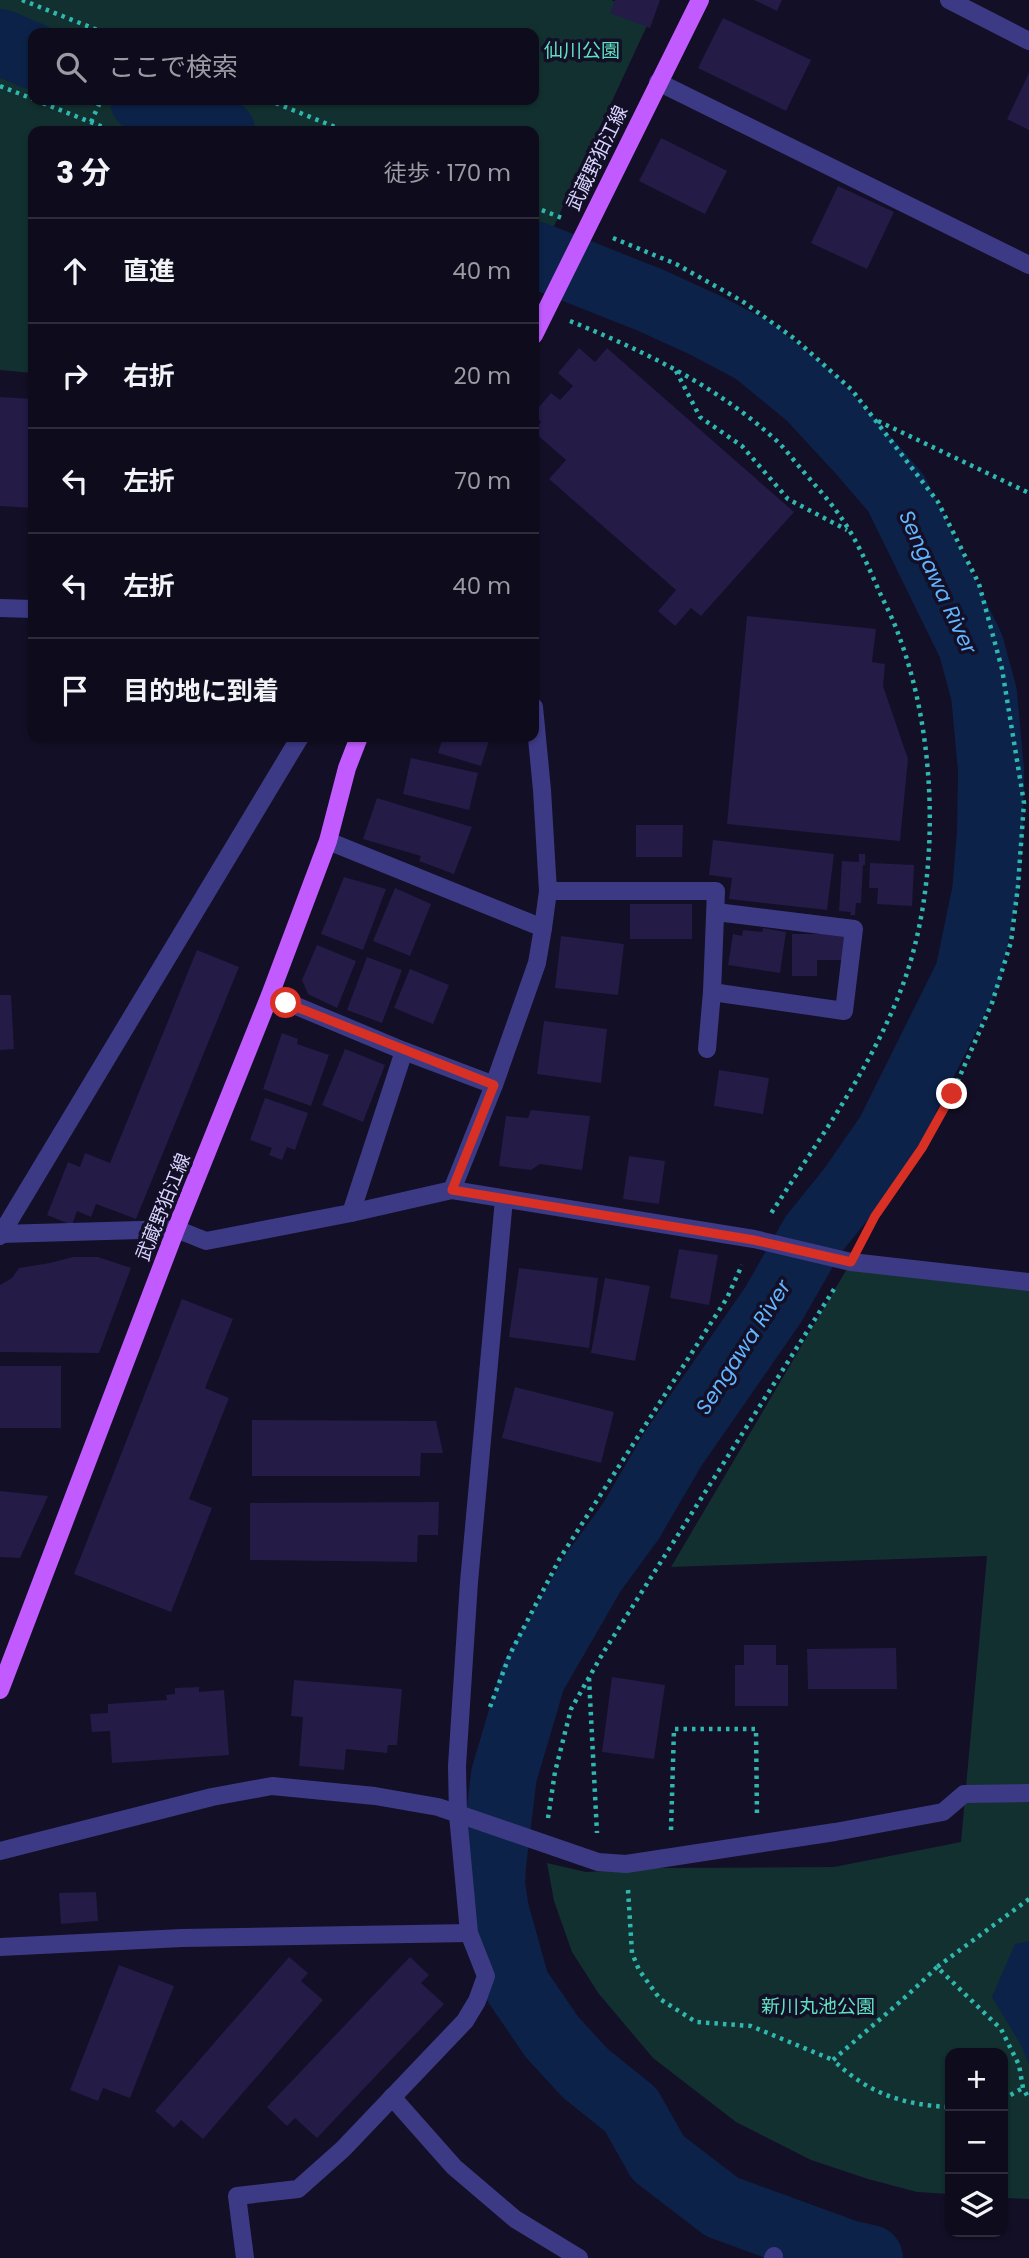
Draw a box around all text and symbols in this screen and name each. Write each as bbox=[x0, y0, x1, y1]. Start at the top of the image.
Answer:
search box bbox=[28, 28, 539, 105]
park label: 仙川公園 bbox=[544, 37, 620, 64]
icon: search bbox=[52, 48, 90, 86]
text: ここで検索 bbox=[108, 49, 238, 85]
street label: 武蔵野狛江線 bbox=[560, 101, 634, 215]
text: 3 分 bbox=[56, 151, 111, 194]
text: 徒歩 · 170 m bbox=[384, 157, 511, 189]
icon: ahead bbox=[56, 252, 94, 290]
text: 直進 bbox=[123, 253, 175, 289]
text: 40 m bbox=[452, 255, 511, 287]
icon: right bbox=[56, 357, 94, 395]
text: 右折 bbox=[123, 358, 175, 394]
text: 20 m bbox=[453, 360, 511, 392]
icon: left bbox=[56, 462, 94, 500]
text: 左折 bbox=[123, 463, 175, 499]
text: 70 m bbox=[454, 465, 511, 497]
water label: Sengawa River bbox=[892, 505, 984, 660]
icon: left bbox=[56, 567, 94, 605]
text: 左折 bbox=[123, 568, 175, 604]
text: 40 m bbox=[452, 570, 511, 602]
icon: arrive bbox=[56, 672, 94, 710]
text: 目的地に到着 bbox=[123, 673, 279, 709]
route start bbox=[270, 987, 301, 1018]
route end bbox=[936, 1078, 967, 1109]
street label: 武蔵野狛江線 bbox=[129, 1149, 197, 1265]
water label: Sengawa River bbox=[689, 1273, 798, 1420]
park label: 新川丸池公園 bbox=[761, 1993, 875, 2020]
map controls bbox=[945, 2048, 1008, 2237]
button: + bbox=[945, 2048, 1008, 2111]
button: − bbox=[945, 2111, 1008, 2174]
button: layers bbox=[945, 2174, 1008, 2237]

